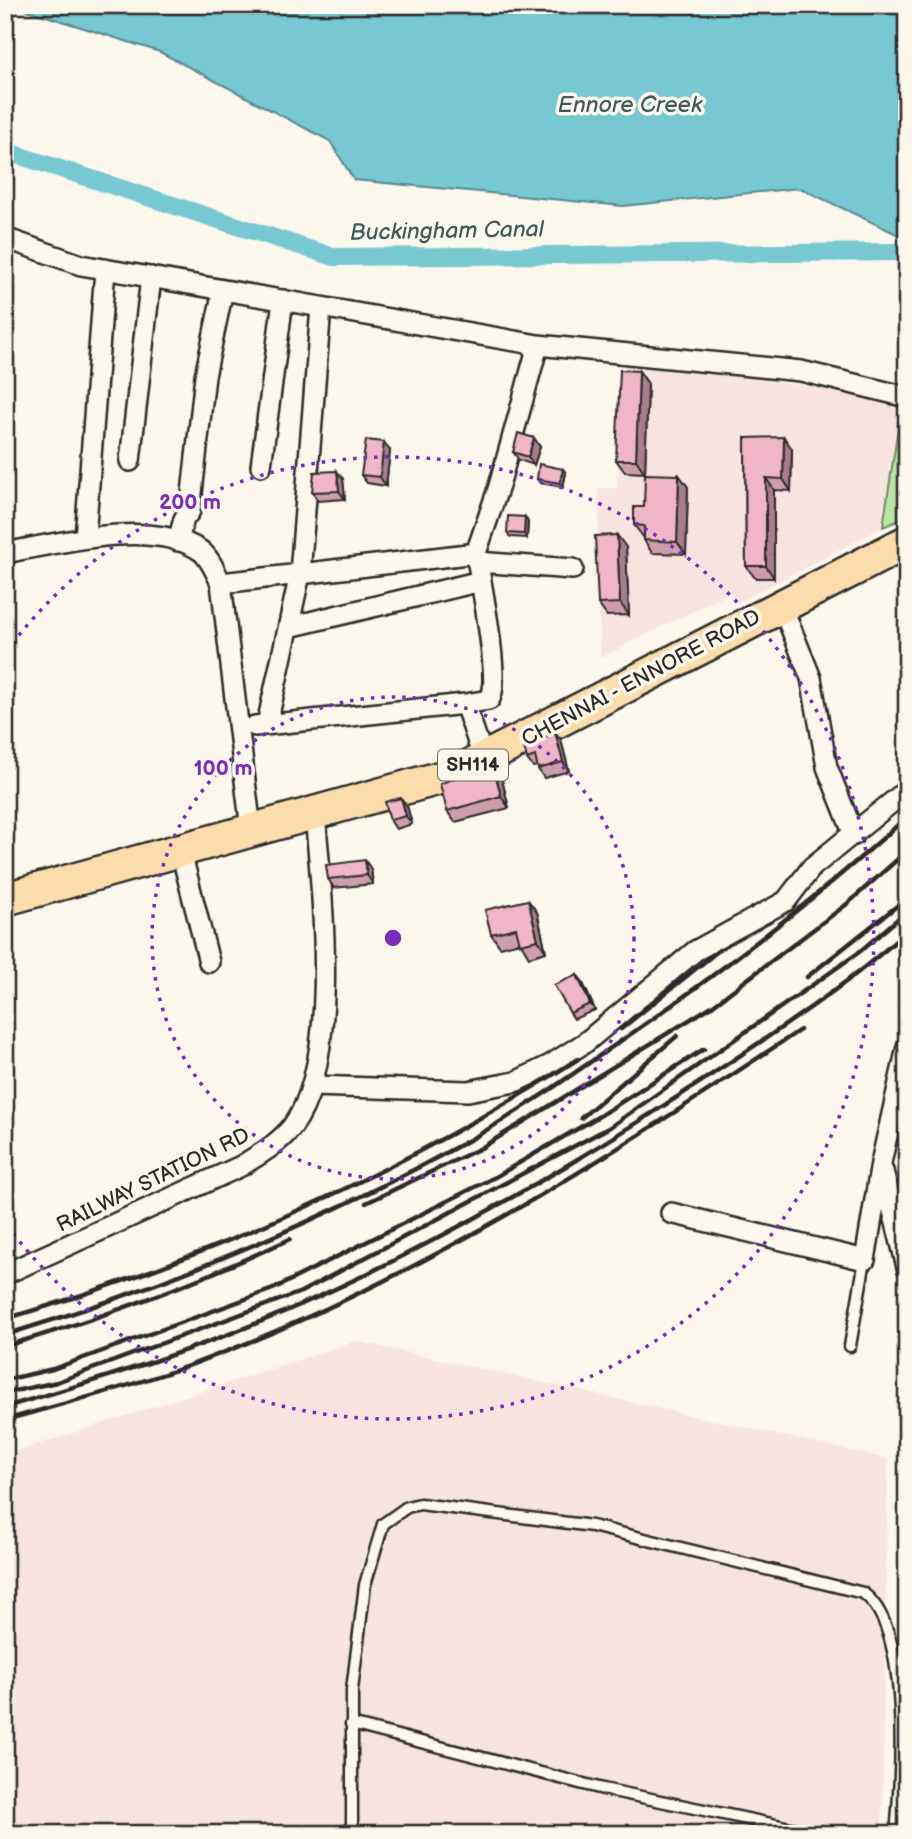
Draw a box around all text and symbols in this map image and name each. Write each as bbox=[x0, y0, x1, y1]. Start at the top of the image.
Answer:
water label: Ennore Creek bbox=[558, 91, 703, 119]
water label: Buckingham Canal bbox=[350, 215, 545, 247]
text: 200 m bbox=[159, 490, 221, 515]
street label: CHENNAI - ENNORE ROAD bbox=[517, 604, 765, 752]
road number: SH114 bbox=[438, 750, 508, 780]
text: 100 m bbox=[194, 756, 252, 781]
centre of rings bbox=[381, 926, 405, 950]
street label: RAILWAY STATION RD bbox=[52, 1122, 254, 1238]

